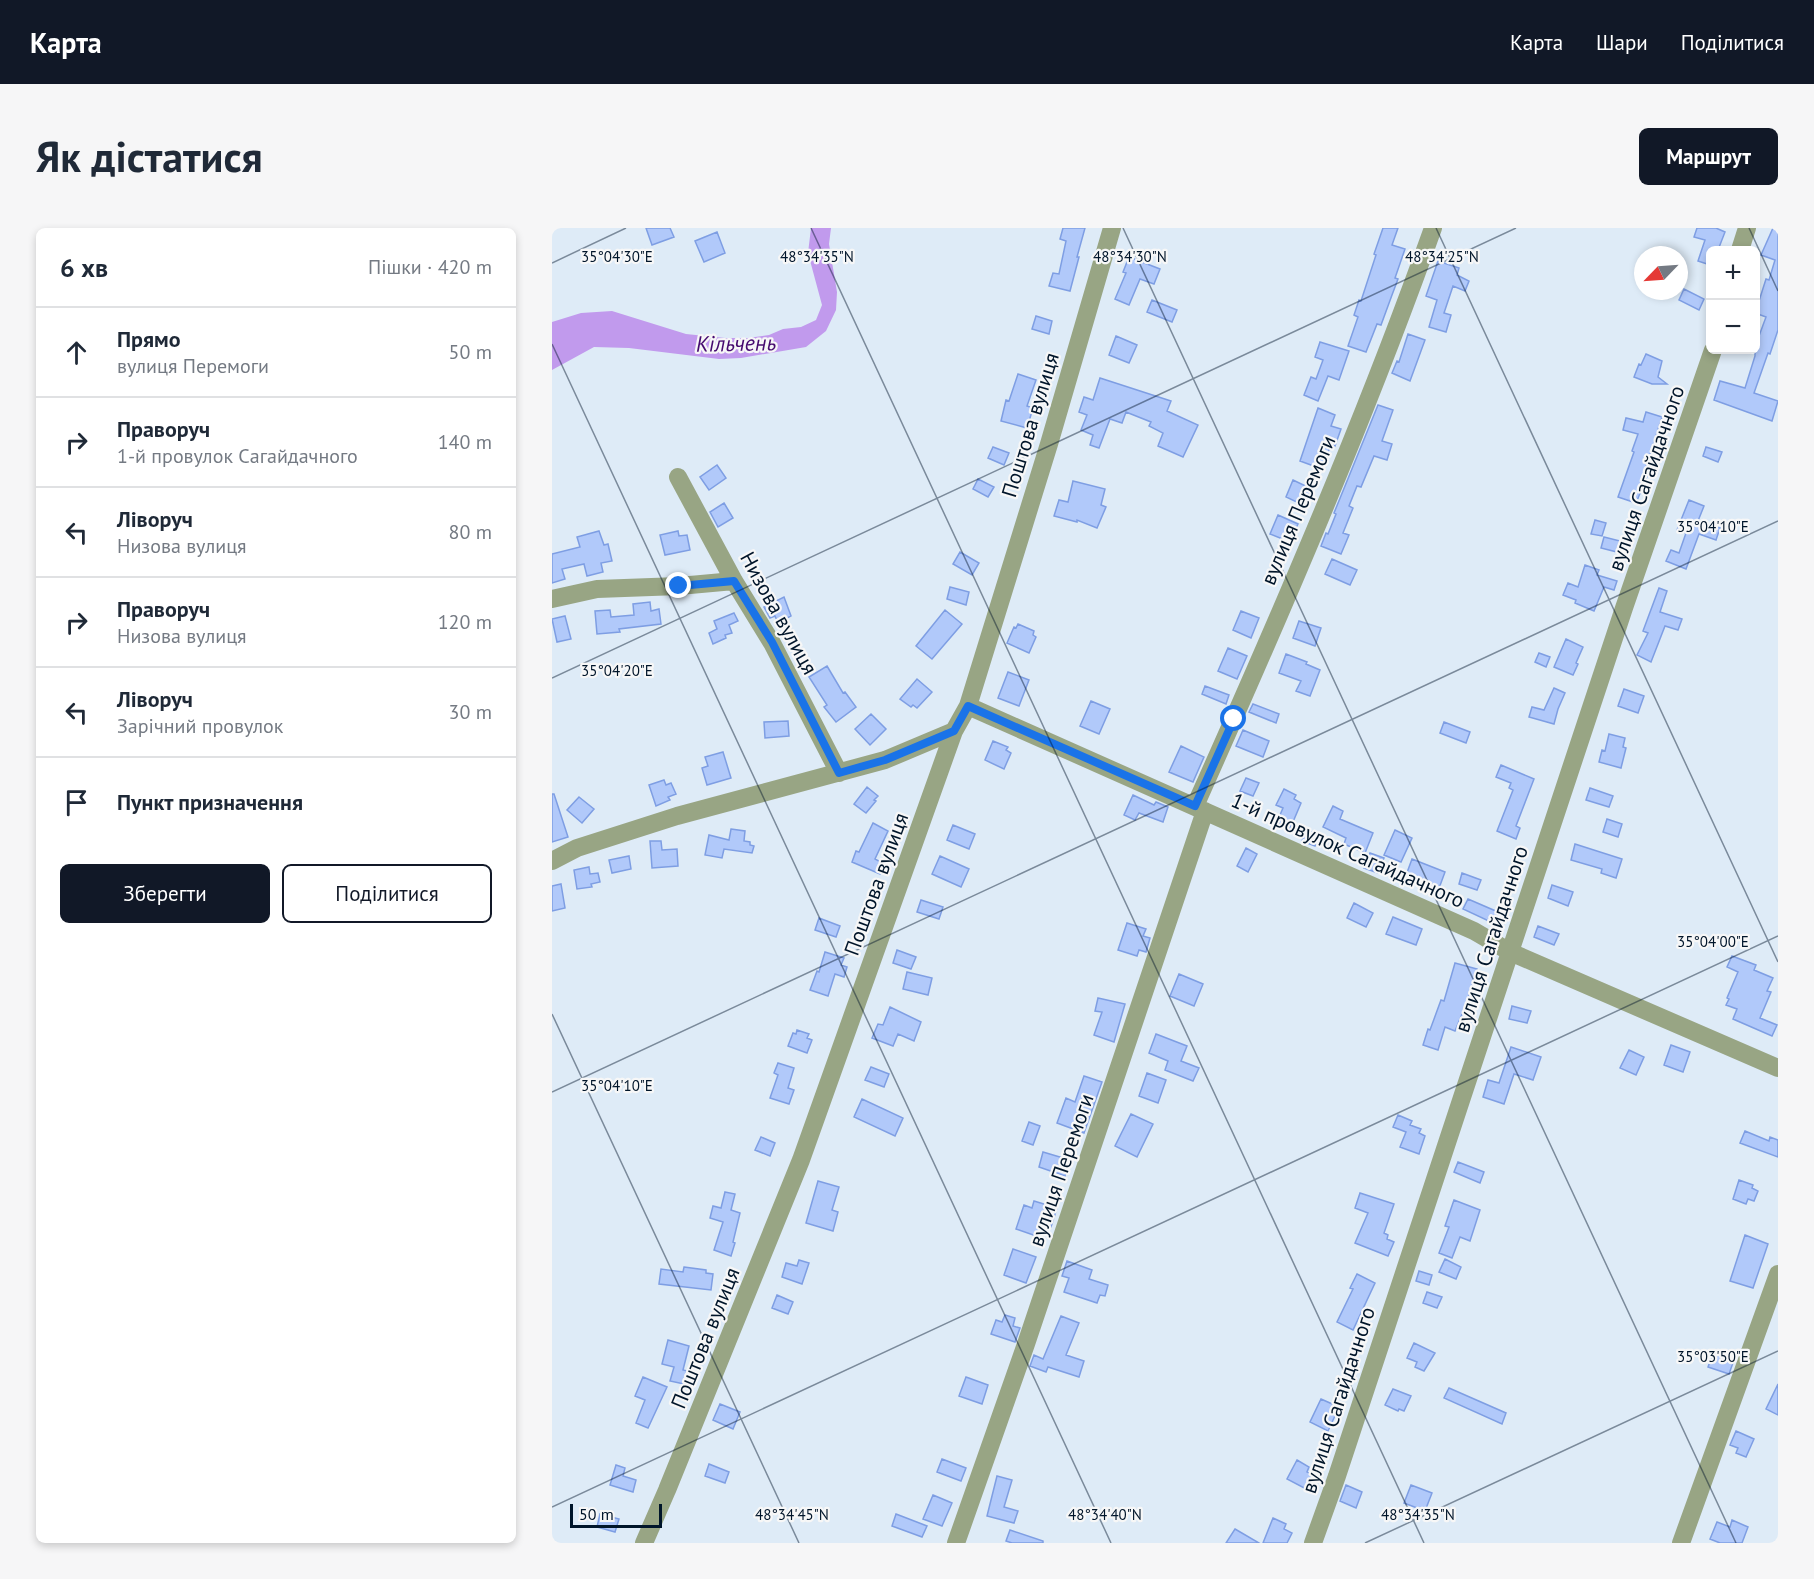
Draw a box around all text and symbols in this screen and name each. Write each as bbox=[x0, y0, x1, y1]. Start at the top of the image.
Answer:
text: Карта bbox=[30, 24, 102, 61]
text: Карта bbox=[1510, 29, 1563, 56]
text: Шари bbox=[1596, 29, 1648, 56]
text: Поділитися bbox=[1681, 29, 1784, 56]
button: Маршрут bbox=[1639, 128, 1778, 185]
text: Як дістатися bbox=[36, 129, 263, 184]
north arrow bbox=[1634, 246, 1688, 300]
map controls bbox=[1706, 246, 1760, 354]
button: + bbox=[1706, 246, 1760, 300]
text: 35°04'30"E bbox=[581, 247, 653, 266]
text: 48°34'35"N bbox=[780, 247, 854, 266]
text: 48°34'30"N bbox=[1093, 247, 1167, 266]
text: 48°34'25"N bbox=[1405, 247, 1479, 266]
text: 6 хв bbox=[60, 251, 108, 284]
text: Пішки · 420 m bbox=[368, 254, 492, 280]
button: − bbox=[1706, 300, 1760, 354]
text: Прямо bbox=[117, 325, 180, 353]
water label: Кільчень bbox=[696, 328, 776, 358]
icon: ahead bbox=[60, 336, 93, 369]
text: 50 m bbox=[449, 339, 492, 365]
street label: Поштова вулиця bbox=[995, 349, 1065, 501]
text: вулиця Перемоги bbox=[117, 353, 269, 379]
street label: вулиця Сагайдачного bbox=[1602, 382, 1690, 574]
text: Праворуч bbox=[117, 415, 210, 443]
icon: right bbox=[60, 426, 93, 459]
text: 140 m bbox=[438, 429, 492, 455]
street label: вулиця Перемоги bbox=[1254, 431, 1342, 589]
text: 1-й провулок Сагайдачного bbox=[117, 443, 358, 469]
text: Ліворуч bbox=[117, 505, 193, 533]
icon: left bbox=[60, 516, 93, 549]
text: 35°04'10"E bbox=[1677, 517, 1749, 536]
text: 80 m bbox=[449, 519, 492, 545]
text: Низова вулиця bbox=[117, 533, 247, 559]
street label: Низова вулиця bbox=[734, 547, 824, 679]
route end bbox=[665, 572, 691, 598]
text: Праворуч bbox=[117, 595, 210, 623]
icon: right bbox=[60, 606, 93, 639]
text: 120 m bbox=[438, 609, 492, 635]
text: Низова вулиця bbox=[117, 623, 247, 649]
text: 35°04'20"E bbox=[581, 661, 653, 680]
text: Ліворуч bbox=[117, 685, 193, 713]
icon: left bbox=[60, 696, 93, 729]
text: 30 m bbox=[449, 699, 492, 725]
route start bbox=[1220, 705, 1246, 731]
text: Зарічний провулок bbox=[117, 713, 283, 739]
icon: arrive bbox=[60, 786, 93, 819]
street label: 1-й провулок Сагайдачного bbox=[1227, 786, 1469, 914]
text: Пункт призначення bbox=[117, 788, 303, 816]
street label: Поштова вулиця bbox=[838, 809, 914, 959]
street label: вулиця Сагайдачного bbox=[1448, 842, 1534, 1036]
button: Зберегти bbox=[60, 864, 270, 923]
button: Поділитися bbox=[282, 864, 492, 923]
text: 35°04'00"E bbox=[1677, 932, 1749, 951]
text: 35°04'10"E bbox=[581, 1076, 653, 1095]
street label: вулиця Перемоги bbox=[1022, 1090, 1100, 1250]
street label: Поштова вулиця bbox=[664, 1263, 746, 1413]
street label: вулиця Сагайдачного bbox=[1295, 1303, 1381, 1497]
text: 35°03'50"E bbox=[1677, 1347, 1749, 1366]
scale bar bbox=[570, 1501, 662, 1528]
text: 50 m bbox=[579, 1504, 614, 1524]
text: 48°34'45"N bbox=[755, 1505, 829, 1524]
text: 48°34'40"N bbox=[1068, 1505, 1142, 1524]
text: 48°34'35"N bbox=[1381, 1505, 1455, 1524]

